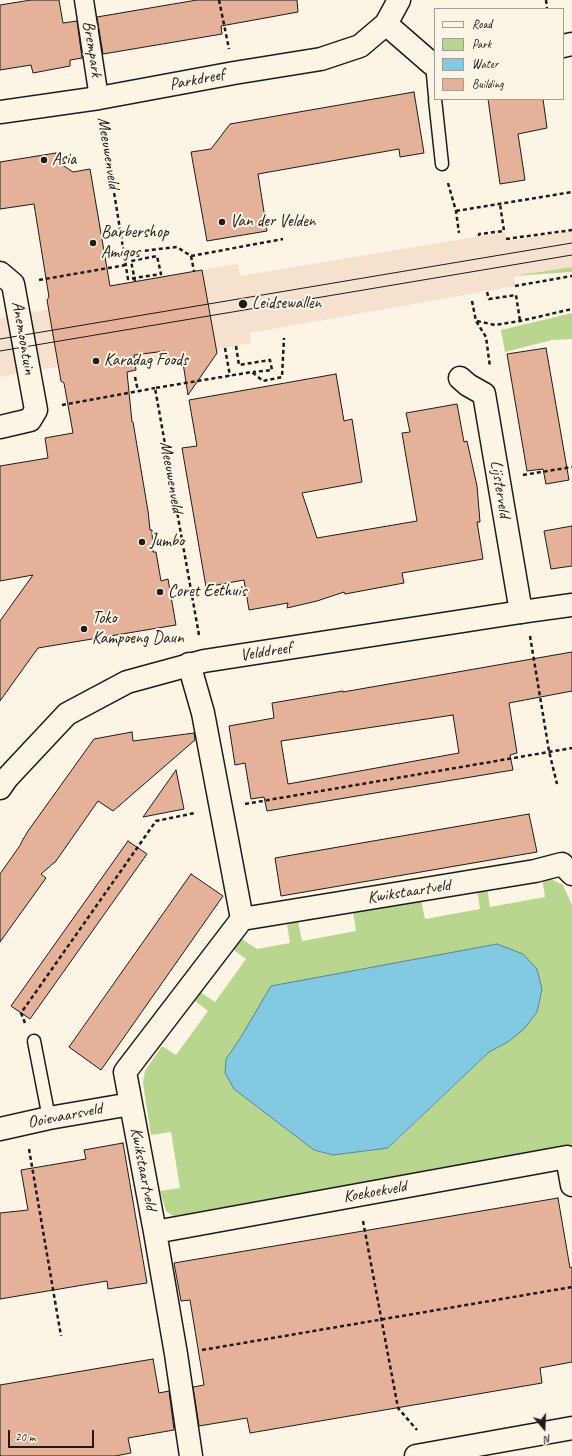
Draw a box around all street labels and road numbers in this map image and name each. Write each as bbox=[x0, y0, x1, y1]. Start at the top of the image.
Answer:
street label: Brempark bbox=[78, 20, 106, 78]
street label: Parkdreef bbox=[168, 65, 226, 95]
street label: Meeuwenveld bbox=[92, 116, 124, 190]
street label: Anemoontuin bbox=[7, 300, 39, 376]
street label: Meeuwenveld bbox=[155, 440, 187, 514]
street label: Lijsterveld bbox=[485, 459, 515, 519]
street label: Velddreef bbox=[239, 638, 293, 666]
street label: Kwikstaartveld bbox=[366, 875, 452, 909]
street label: Ooievaarsveld bbox=[26, 1099, 104, 1133]
street label: Kwikstaartveld bbox=[125, 1126, 161, 1212]
street label: Koekoekveld bbox=[342, 1176, 408, 1208]

